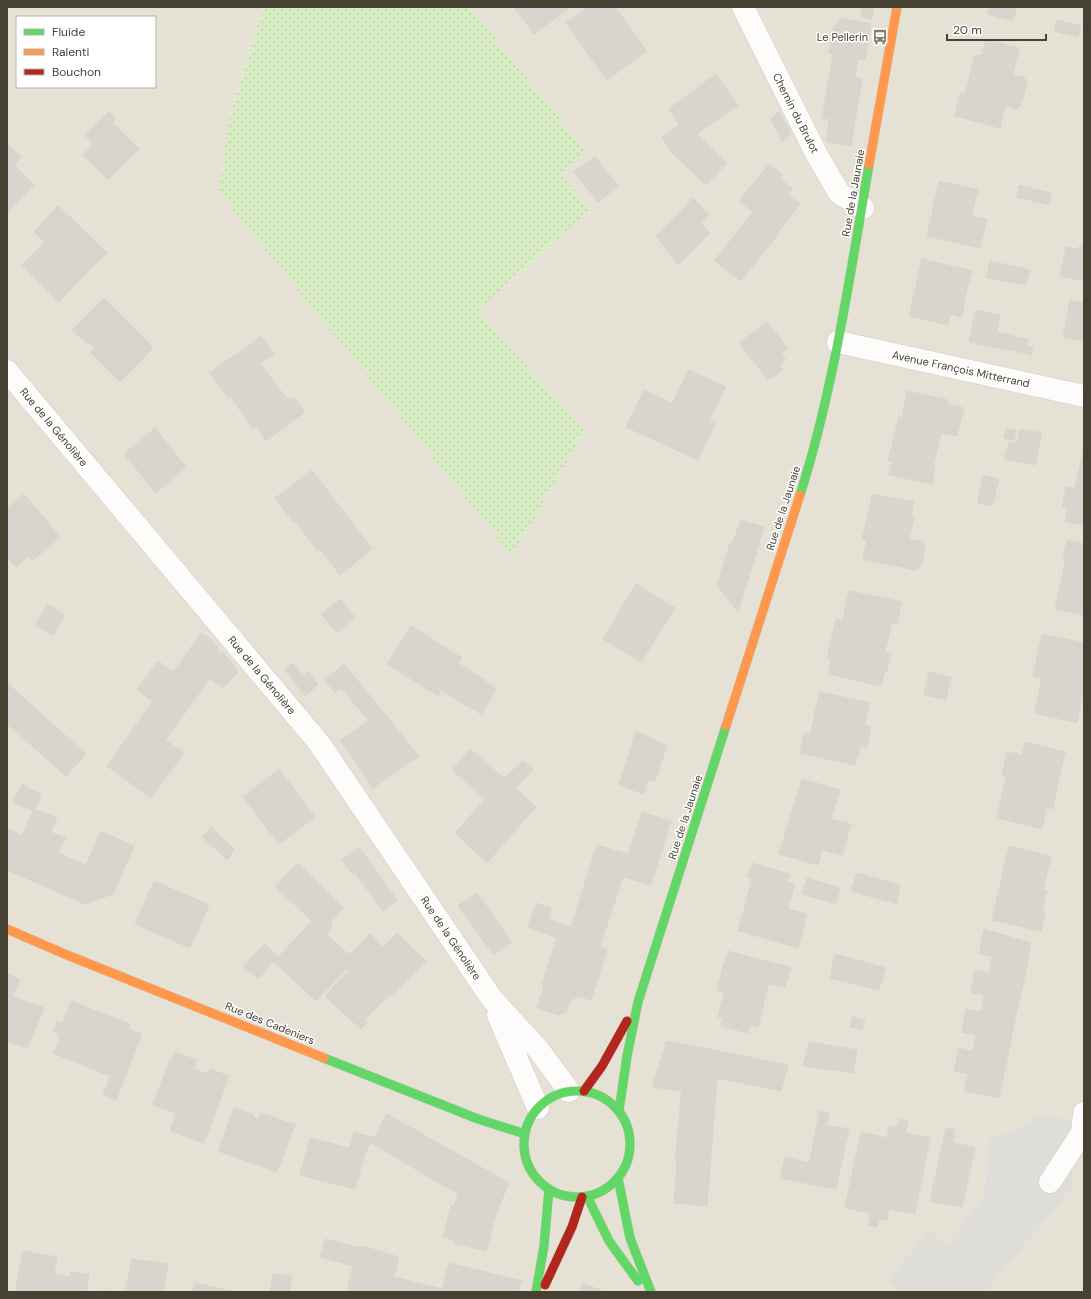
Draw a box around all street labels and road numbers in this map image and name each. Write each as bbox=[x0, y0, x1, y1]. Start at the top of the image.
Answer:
street label: Chemin du Brulot bbox=[770, 70, 822, 156]
street label: Rue de la Jaunaie bbox=[838, 148, 868, 238]
street label: Avenue François Mitterrand bbox=[891, 348, 1031, 390]
street label: Rue de la Génolière bbox=[17, 385, 91, 469]
street label: Rue de la Jaunaie bbox=[763, 464, 803, 552]
street label: Rue de la Génolière bbox=[225, 633, 299, 717]
street label: Rue de la Jaunaie bbox=[665, 773, 705, 861]
street label: Rue de la Génolière bbox=[418, 893, 484, 983]
street label: Rue des Cadeniers bbox=[223, 999, 317, 1047]

